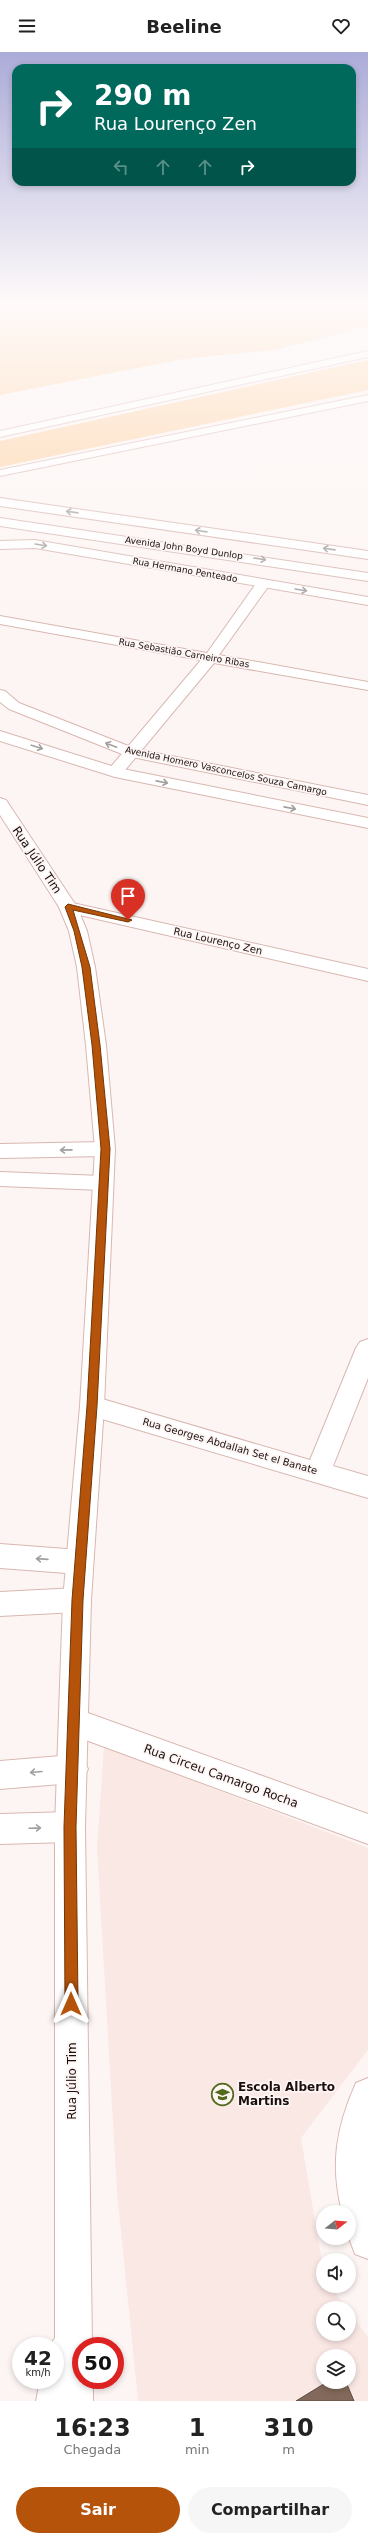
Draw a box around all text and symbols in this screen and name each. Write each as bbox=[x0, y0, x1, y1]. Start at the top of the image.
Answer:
icon: menu bbox=[16, 15, 38, 37]
icon: heart bbox=[330, 15, 352, 37]
text: Beeline bbox=[146, 16, 222, 37]
text: 290 m bbox=[94, 79, 191, 112]
icon: right bbox=[28, 80, 80, 132]
text: Rua Lourenço Zen bbox=[94, 113, 257, 134]
icon: left bbox=[110, 156, 132, 178]
icon: ahead bbox=[152, 156, 174, 178]
icon: ahead bbox=[194, 156, 216, 178]
icon: right bbox=[236, 156, 258, 178]
one-way arrow bbox=[66, 508, 79, 516]
one-way arrow bbox=[195, 527, 208, 535]
street label: Avenida John Boyd Dunlop bbox=[124, 535, 244, 561]
one-way arrow bbox=[34, 541, 47, 549]
one-way arrow bbox=[323, 545, 336, 553]
one-way arrow bbox=[253, 555, 266, 563]
street label: Rua Hermano Penteado bbox=[132, 556, 239, 584]
one-way arrow bbox=[295, 586, 308, 594]
street label: Rua Sebastião Carneiro Ribas bbox=[118, 637, 250, 669]
one-way arrow bbox=[106, 740, 118, 748]
one-way arrow bbox=[31, 744, 44, 751]
street label: Avenida Homero Vasconcelos Souza Camargo bbox=[124, 745, 328, 797]
one-way arrow bbox=[156, 778, 169, 786]
one-way arrow bbox=[283, 804, 296, 812]
street label: Rua Júlio Tim bbox=[10, 824, 64, 896]
pin bbox=[111, 879, 145, 920]
icon: arrive bbox=[117, 885, 139, 907]
street label: Rua Lourenço Zen bbox=[173, 925, 263, 957]
one-way arrow bbox=[60, 1146, 73, 1153]
street label: Rua Georges Abdallah Set el Banate bbox=[141, 1416, 319, 1476]
one-way arrow bbox=[35, 1555, 48, 1562]
street label: Rua Circeu Camargo Rocha bbox=[142, 1741, 300, 1811]
one-way arrow bbox=[30, 1768, 43, 1776]
one-way arrow bbox=[28, 1824, 41, 1832]
position arrow bbox=[50, 1983, 92, 2025]
street label: Rua Júlio Tim bbox=[65, 2042, 79, 2120]
place label: Escola Alberto Martins bbox=[238, 2080, 335, 2108]
school or university icon: Escola Alberto Martins bbox=[210, 2081, 236, 2107]
north arrow bbox=[316, 2205, 356, 2245]
map controls bbox=[316, 2205, 356, 2389]
button: sound bbox=[316, 2253, 356, 2293]
button: search bbox=[316, 2301, 356, 2341]
speed limit sign: 50 bbox=[72, 2337, 124, 2389]
text: 42 bbox=[24, 2346, 52, 2370]
button: layers bbox=[316, 2349, 356, 2389]
text: km/h bbox=[25, 2367, 51, 2378]
text: 16:23 bbox=[54, 2414, 131, 2442]
text: 1 bbox=[189, 2414, 205, 2442]
text: 310 bbox=[264, 2414, 314, 2442]
text: Chegada bbox=[64, 2442, 121, 2457]
text: min bbox=[185, 2442, 209, 2457]
text: m bbox=[282, 2442, 295, 2457]
button: Sair bbox=[16, 2487, 180, 2533]
button: Compartilhar bbox=[188, 2487, 352, 2533]

